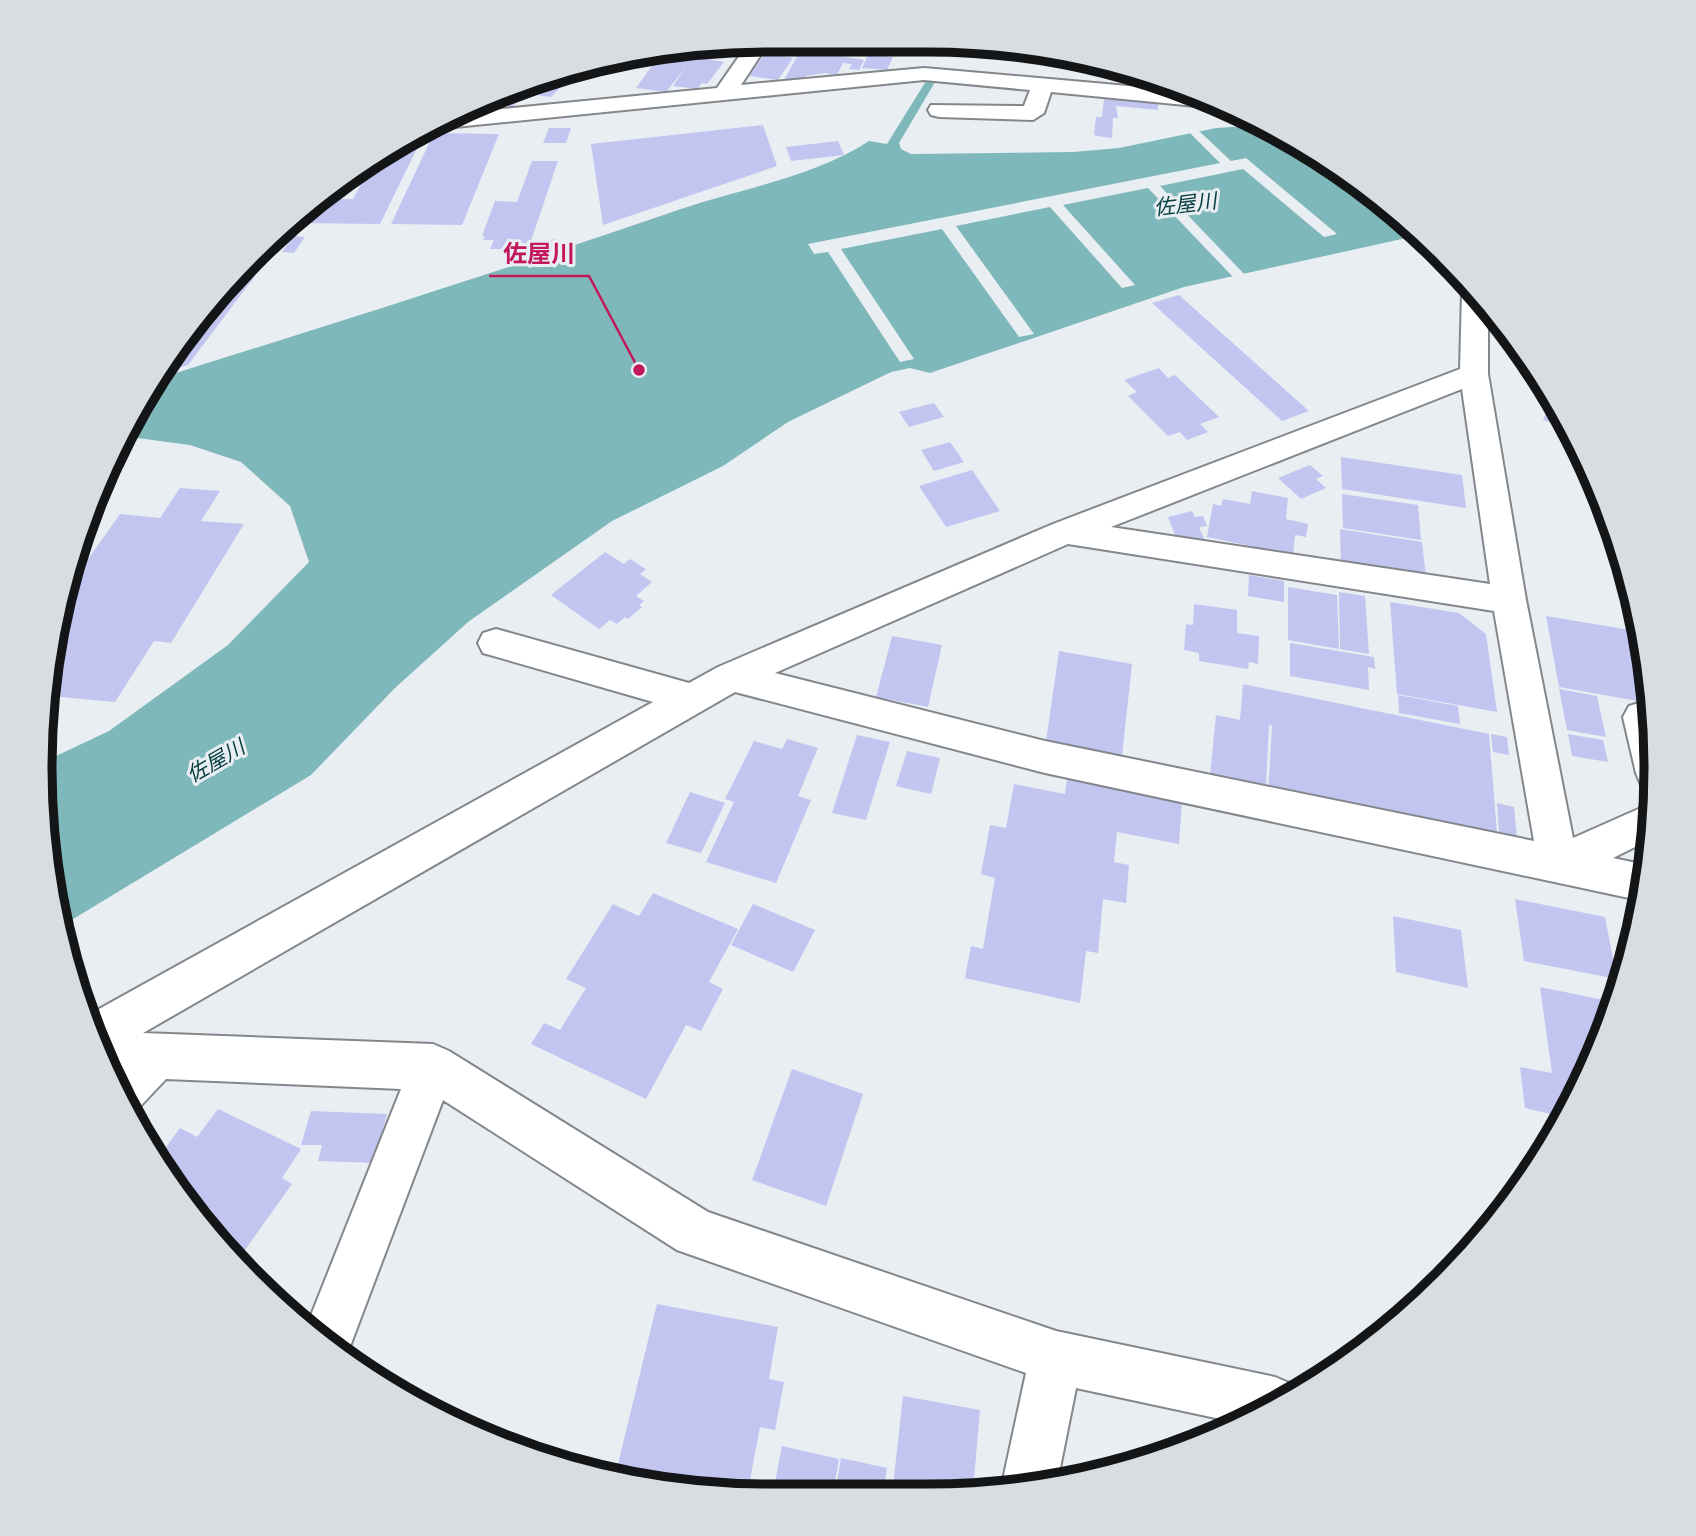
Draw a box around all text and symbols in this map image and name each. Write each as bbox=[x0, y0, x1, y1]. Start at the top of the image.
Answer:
water label: 佐屋川 bbox=[1152, 187, 1220, 219]
callout: 佐屋川 bbox=[489, 231, 589, 276]
text: 佐屋川 bbox=[503, 238, 575, 267]
water label: 佐屋川 bbox=[181, 732, 250, 787]

